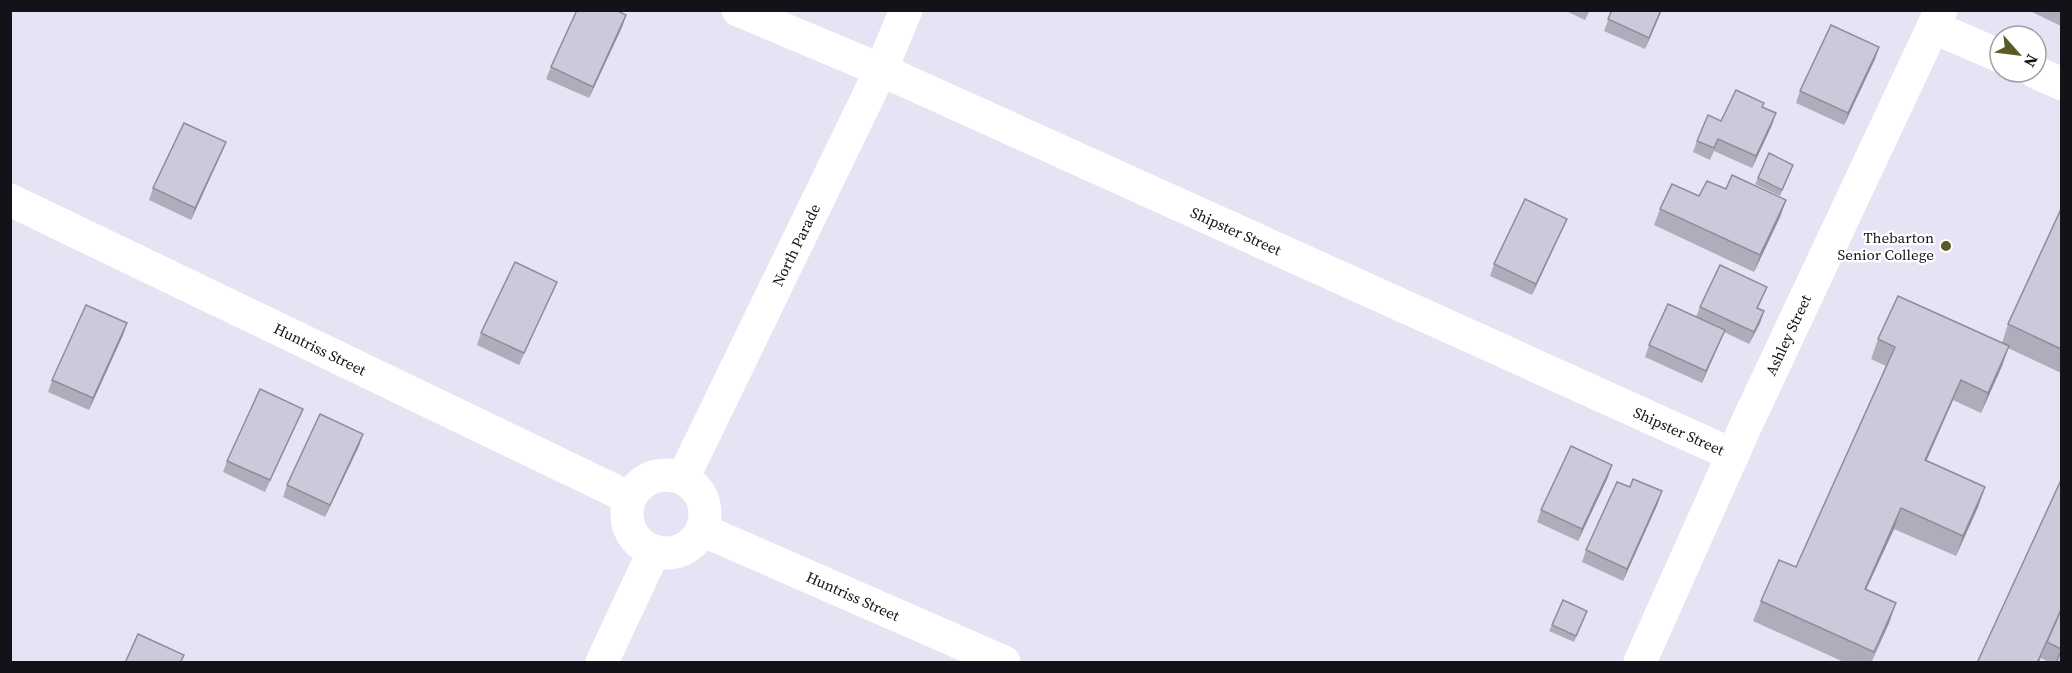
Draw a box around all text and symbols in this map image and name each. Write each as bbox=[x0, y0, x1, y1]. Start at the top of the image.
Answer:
north arrow bbox=[1988, 24, 2048, 84]
text: N bbox=[2019, 51, 2044, 72]
street label: North Parade bbox=[767, 200, 825, 290]
street label: Shipster Street bbox=[1187, 202, 1285, 260]
place label: Thebarton Senior College bbox=[1838, 227, 1934, 265]
marker: Thebarton Senior College bbox=[1939, 239, 1953, 253]
street label: Ashley Street bbox=[1760, 291, 1816, 379]
street label: Huntriss Street bbox=[270, 318, 370, 380]
street label: Shipster Street bbox=[1630, 402, 1728, 460]
street label: Huntriss Street bbox=[803, 566, 903, 626]

